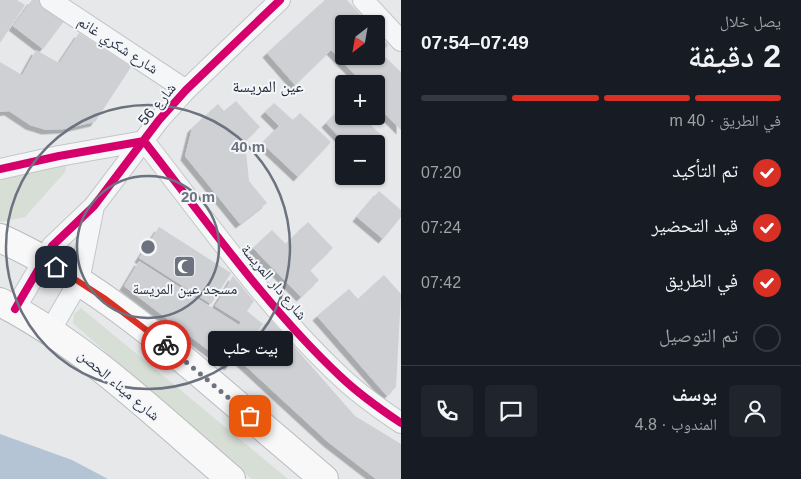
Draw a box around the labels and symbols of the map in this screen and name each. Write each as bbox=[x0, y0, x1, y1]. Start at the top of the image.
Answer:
street label: شارع شكري غانم bbox=[73, 12, 162, 80]
north arrow bbox=[335, 15, 385, 65]
district label: عين المريسة bbox=[232, 78, 304, 97]
street label: شارع 56 bbox=[134, 79, 181, 129]
text: 40 m bbox=[231, 138, 265, 155]
text: 20 m bbox=[181, 188, 215, 205]
centre of rings bbox=[139, 238, 157, 256]
street label: شارع دار المريسة bbox=[236, 240, 311, 324]
pin bbox=[35, 246, 77, 288]
mosque icon: مسجد عين المريسة bbox=[173, 254, 197, 278]
place label: مسجد عين المريسة bbox=[133, 280, 238, 299]
courier bbox=[141, 320, 191, 370]
callout: بيت حلب bbox=[208, 331, 292, 366]
street label: شارع ميناء الحصن bbox=[74, 346, 164, 425]
pin bbox=[229, 395, 271, 437]

